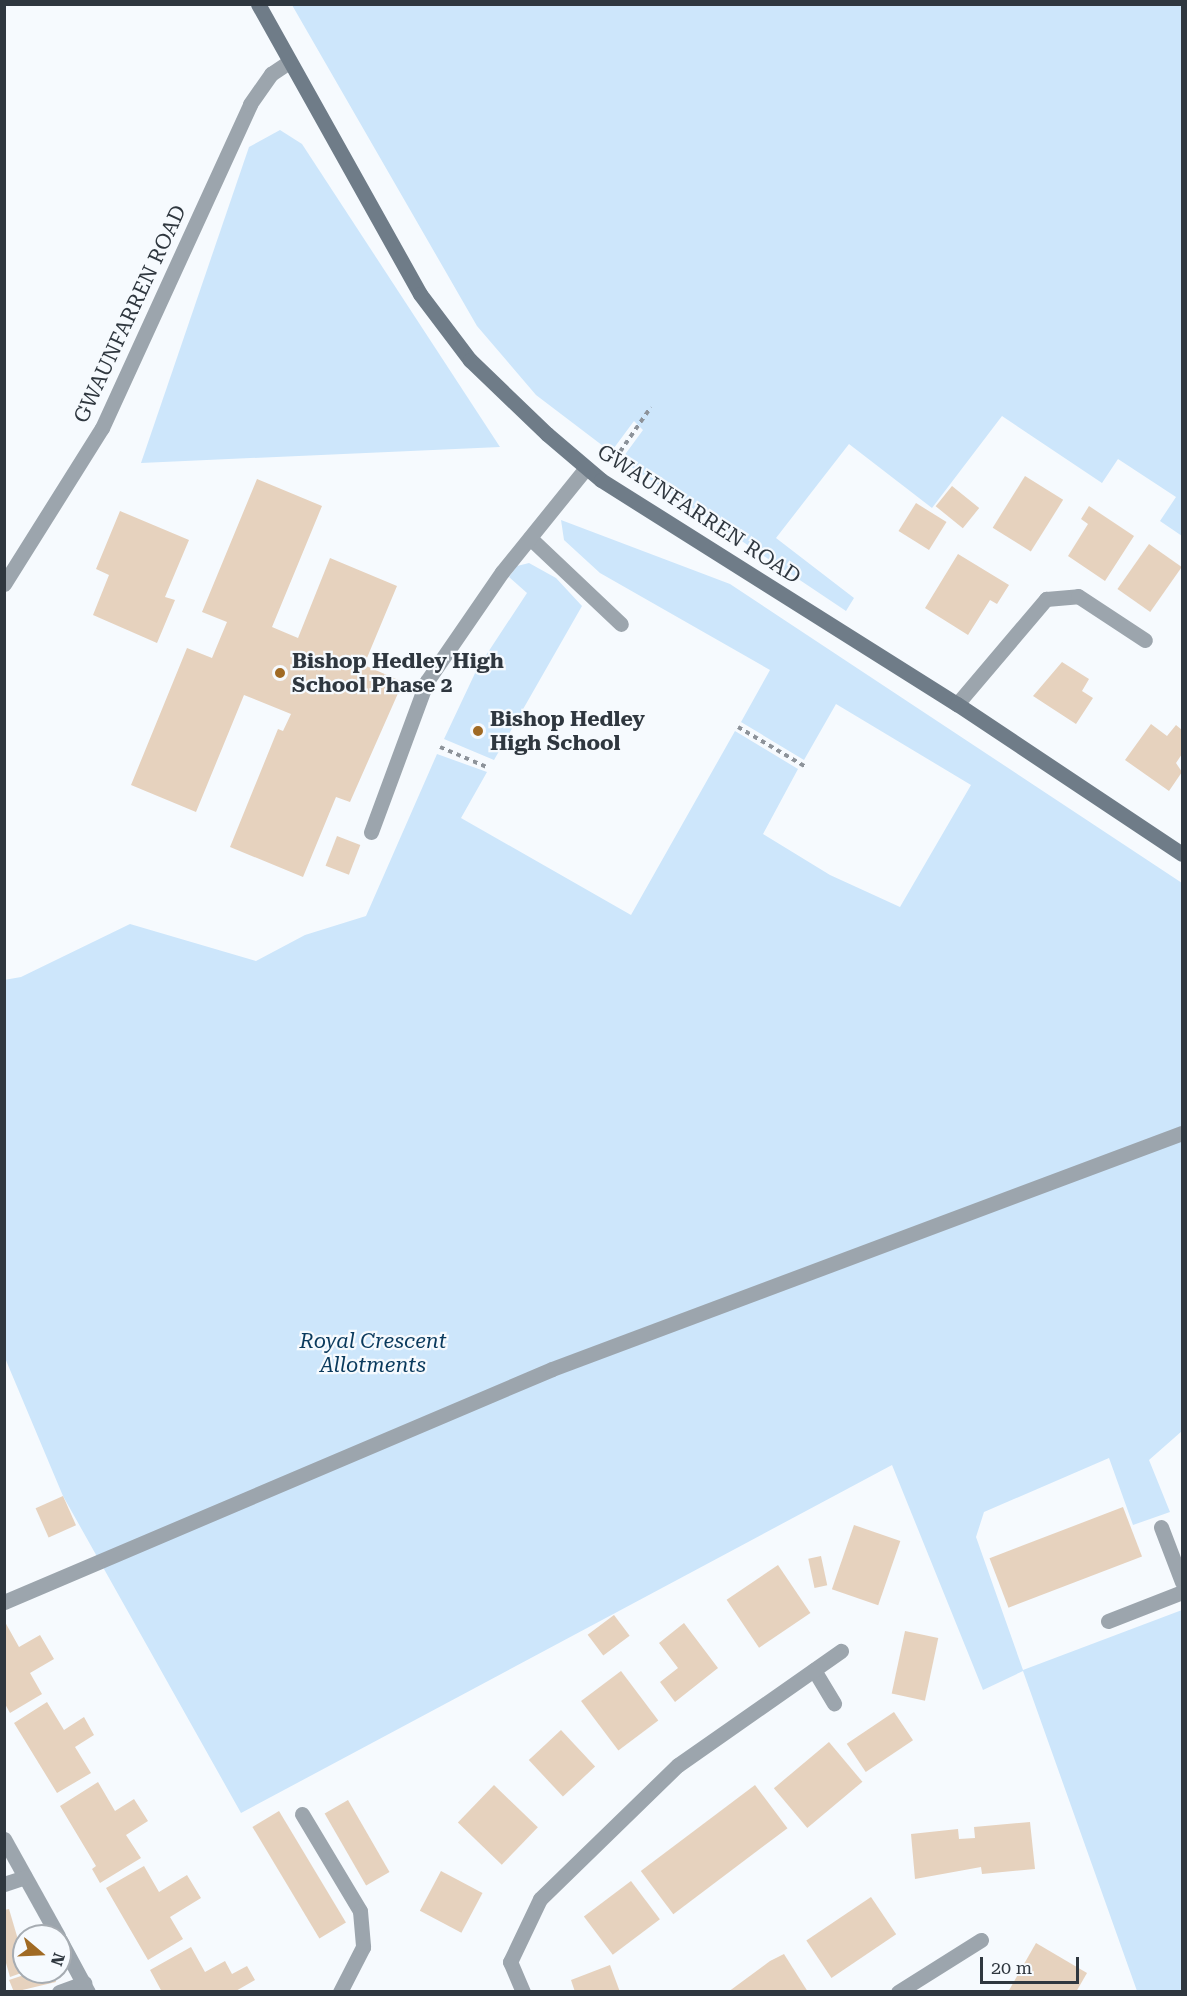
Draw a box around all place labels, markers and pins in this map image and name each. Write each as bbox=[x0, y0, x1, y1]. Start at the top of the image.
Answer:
place label: Bishop Hedley High School Phase 2 bbox=[292, 648, 504, 698]
marker: Bishop Hedley High School Phase 2 bbox=[273, 666, 287, 680]
place label: Bishop Hedley High School bbox=[490, 706, 645, 756]
marker: Bishop Hedley High School bbox=[471, 724, 485, 738]

